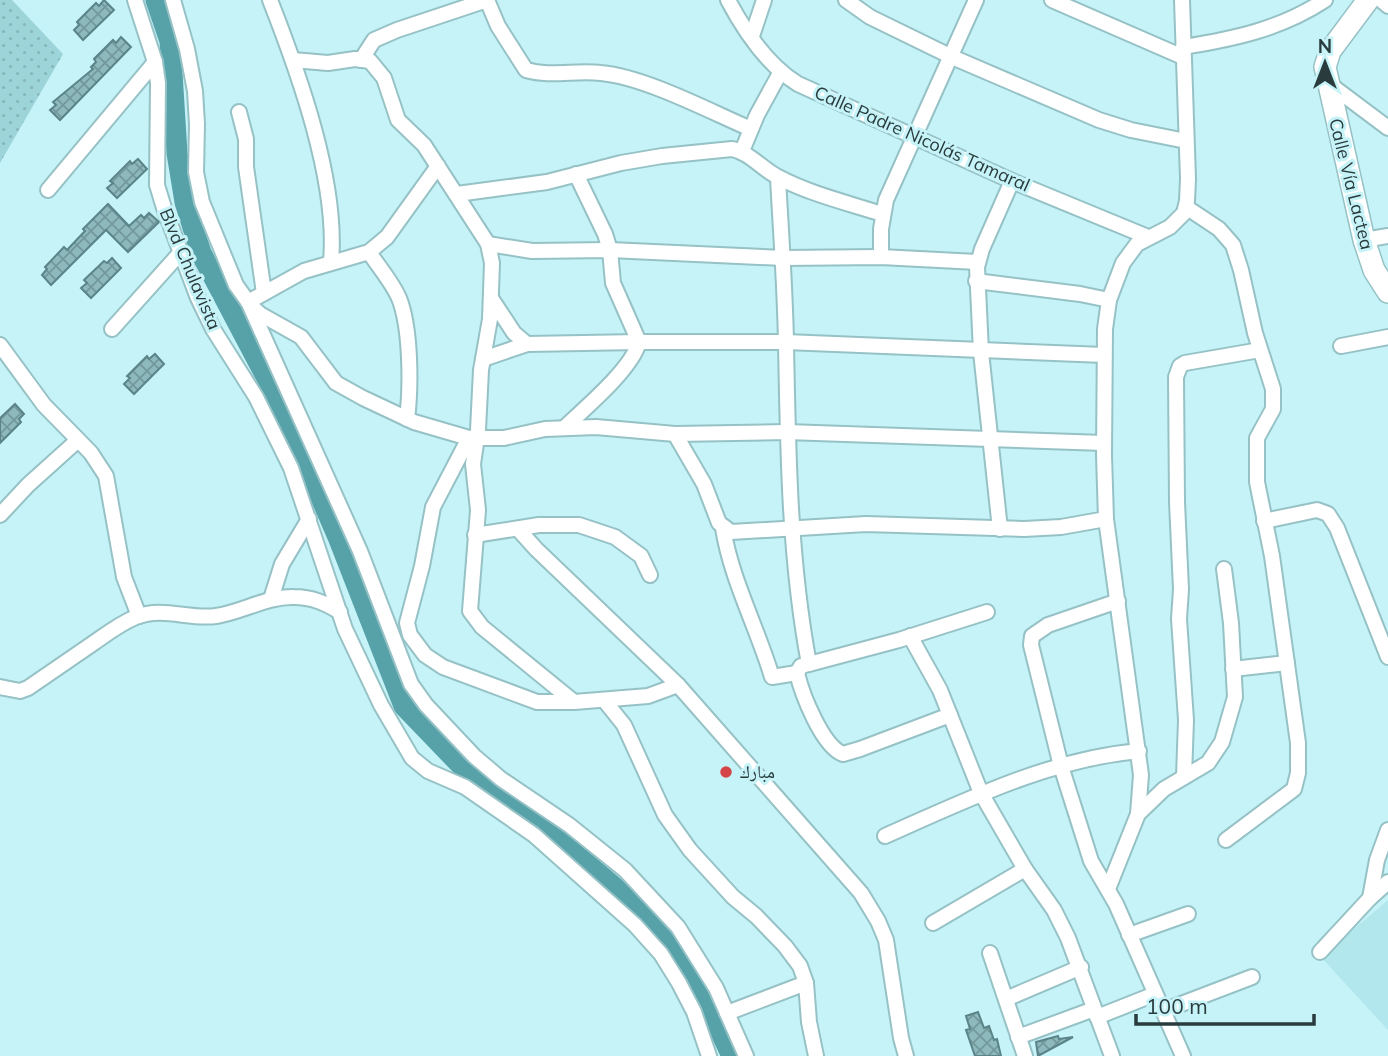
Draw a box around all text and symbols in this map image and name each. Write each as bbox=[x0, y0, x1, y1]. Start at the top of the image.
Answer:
north arrow bbox=[1290, 28, 1360, 98]
text: N bbox=[1318, 34, 1332, 58]
street label: Calle Padre Nicolás Tamaral bbox=[811, 81, 1034, 197]
street label: Calle Vía Lactea bbox=[1324, 116, 1379, 252]
street label: Blvd Chulavista bbox=[155, 205, 226, 333]
place label: مبارك bbox=[740, 760, 775, 783]
marker: مبارك bbox=[718, 764, 734, 780]
scale bar bbox=[1136, 982, 1314, 1026]
text: 100 m bbox=[1146, 993, 1208, 1019]

